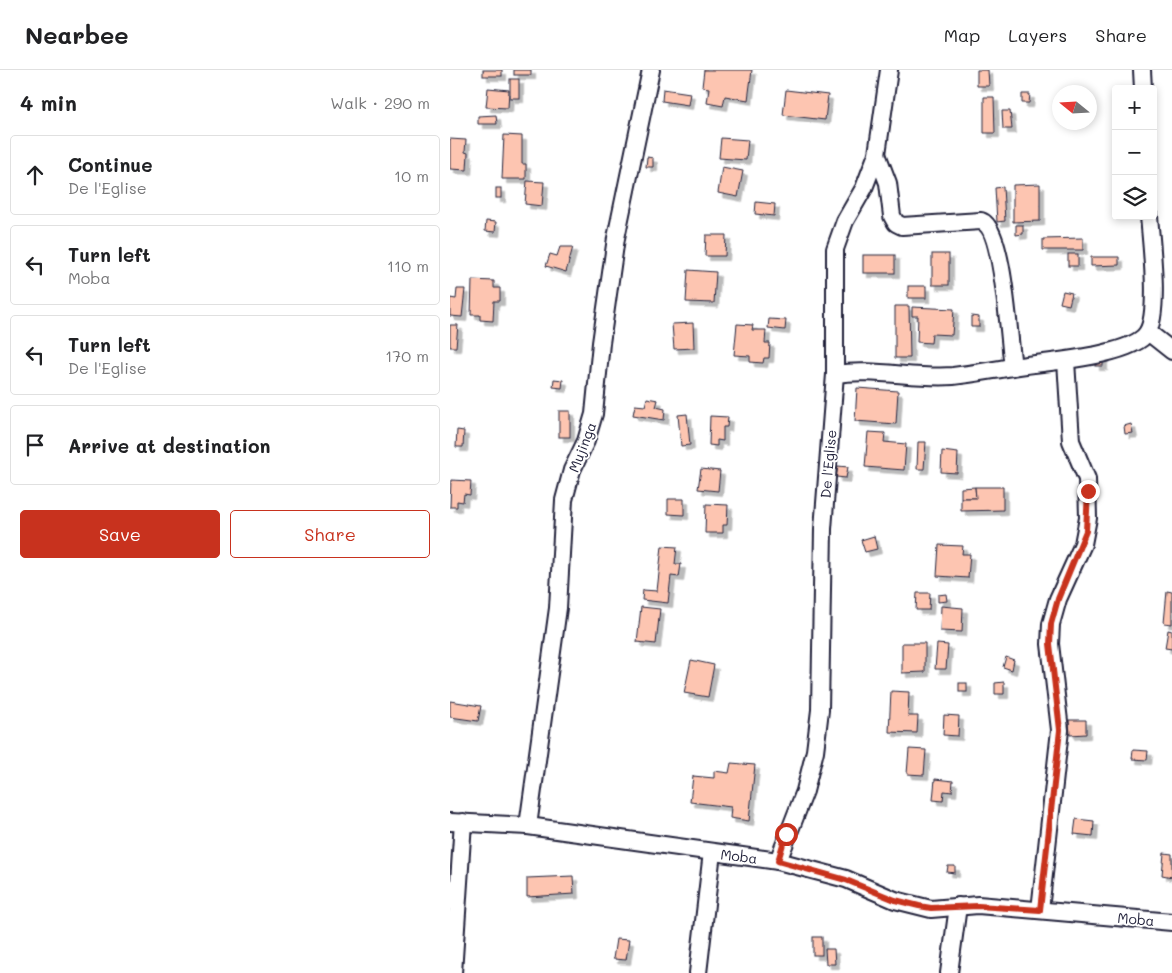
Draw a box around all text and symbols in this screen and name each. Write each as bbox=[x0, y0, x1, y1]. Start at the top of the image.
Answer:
text: Nearbee bbox=[25, 19, 129, 50]
text: Map bbox=[944, 23, 980, 47]
text: Layers bbox=[1008, 23, 1067, 47]
text: Share bbox=[1095, 23, 1147, 47]
north arrow bbox=[1052, 85, 1097, 130]
map controls bbox=[1112, 85, 1157, 220]
button: + bbox=[1112, 85, 1157, 130]
text: 4 min bbox=[20, 89, 77, 116]
text: Walk · 290 m bbox=[330, 92, 430, 113]
button: − bbox=[1112, 130, 1157, 175]
text: Continue bbox=[68, 152, 153, 177]
icon: ahead bbox=[21, 161, 49, 189]
text: 10 m bbox=[394, 165, 429, 186]
button: layers bbox=[1112, 175, 1157, 220]
text: De l'Eglise bbox=[68, 177, 147, 198]
text: Turn left bbox=[68, 242, 151, 267]
icon: left bbox=[21, 251, 49, 279]
text: 110 m bbox=[387, 255, 429, 276]
text: Moba bbox=[68, 267, 110, 288]
text: Turn left bbox=[68, 332, 151, 357]
icon: left bbox=[21, 341, 49, 369]
text: 170 m bbox=[385, 345, 429, 366]
text: De l'Eglise bbox=[68, 357, 147, 378]
street label: Mujinga bbox=[564, 419, 600, 475]
street label: De l'Eglise bbox=[816, 429, 840, 499]
icon: arrive bbox=[21, 431, 49, 459]
text: Arrive at destination bbox=[68, 433, 271, 458]
route end bbox=[1077, 480, 1100, 503]
button: Save bbox=[20, 510, 220, 558]
button: Share bbox=[230, 510, 430, 558]
route start bbox=[775, 823, 798, 846]
street label: Moba bbox=[719, 844, 759, 868]
street label: Moba bbox=[1117, 908, 1155, 930]

